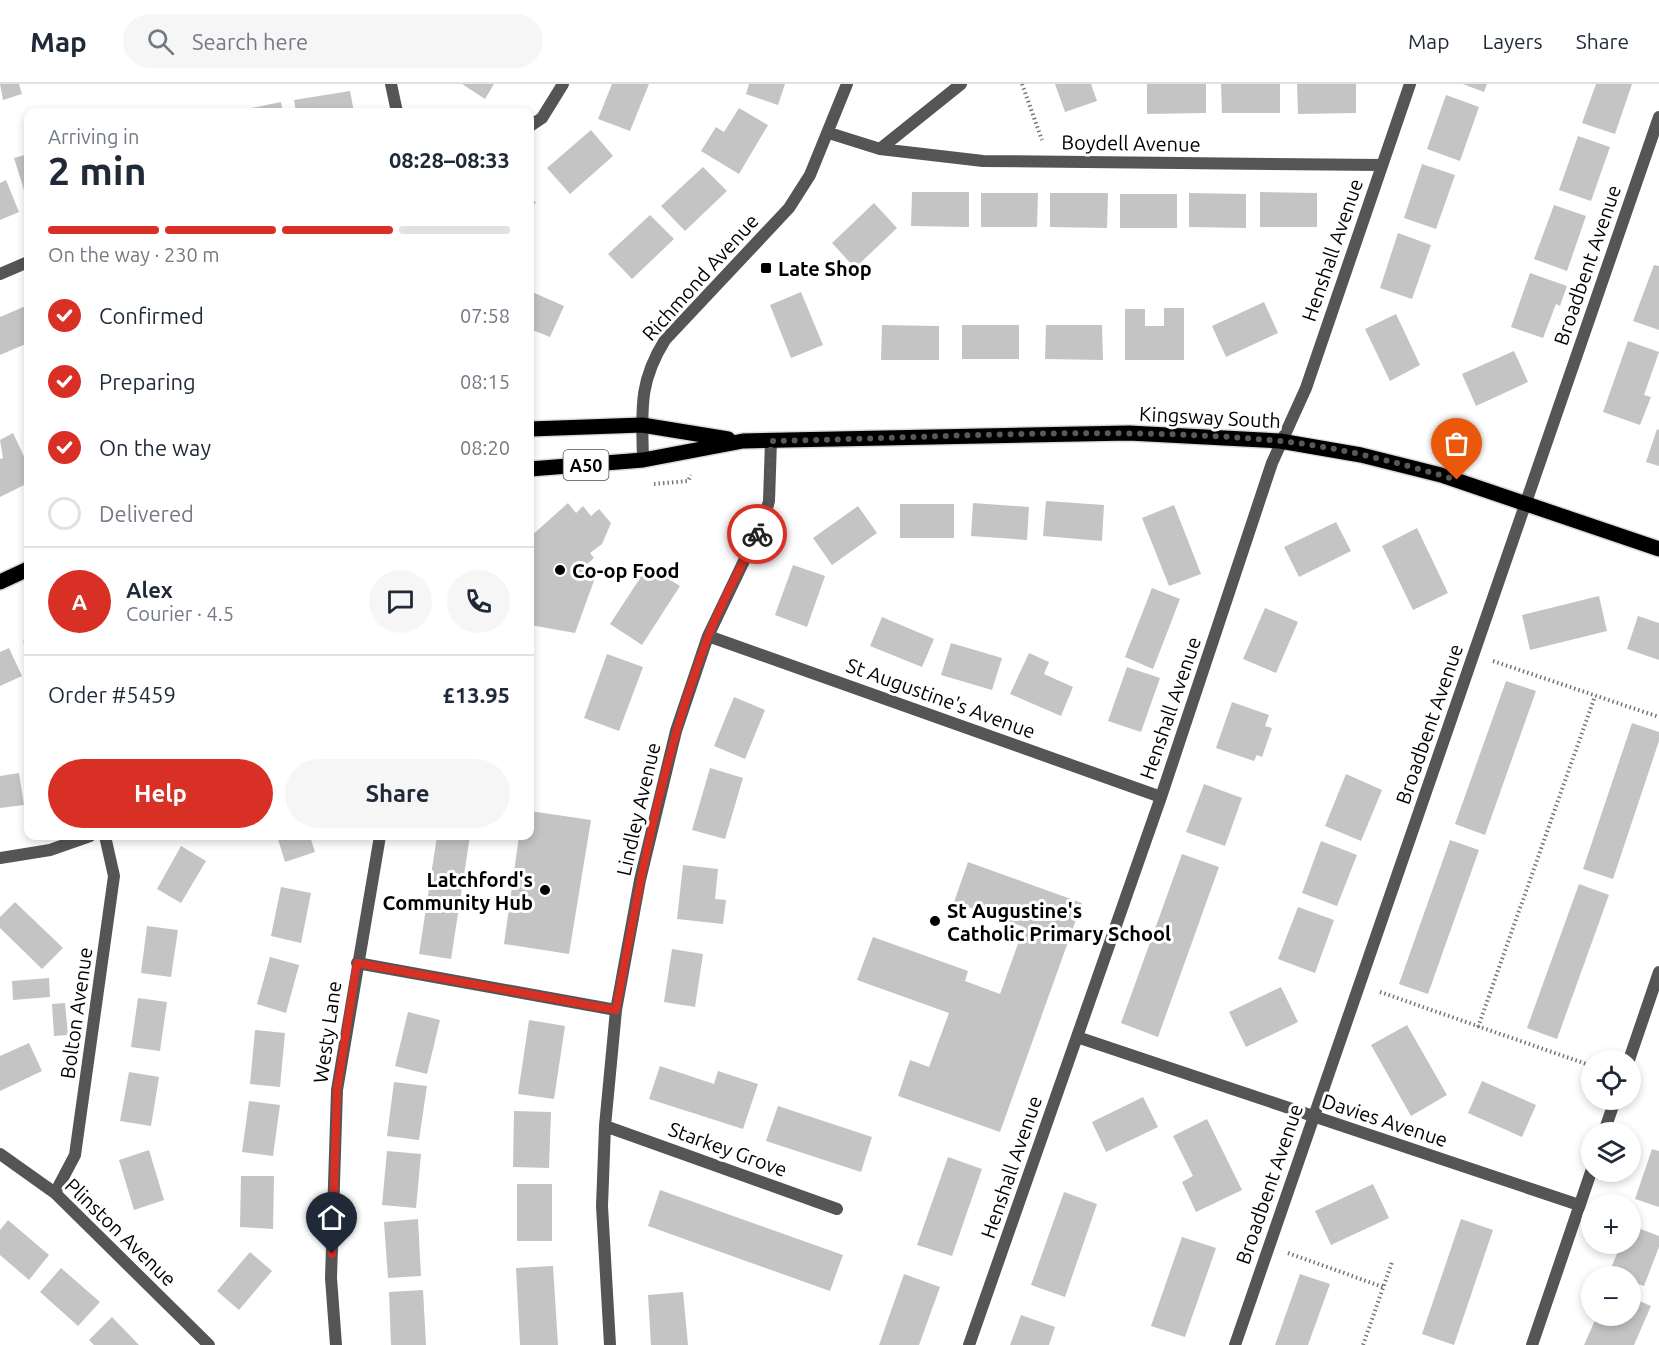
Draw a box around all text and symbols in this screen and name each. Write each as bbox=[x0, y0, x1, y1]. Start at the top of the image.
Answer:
search box bbox=[123, 14, 543, 68]
icon: search bbox=[144, 25, 177, 58]
text: Map bbox=[30, 26, 87, 57]
text: Search here bbox=[192, 29, 308, 54]
text: Map bbox=[1408, 29, 1449, 53]
text: Layers bbox=[1482, 29, 1543, 53]
text: Share bbox=[1576, 29, 1629, 53]
text: Arriving in bbox=[48, 125, 139, 148]
street label: Boydell Avenue bbox=[1061, 130, 1201, 156]
text: 08:28–08:33 bbox=[389, 147, 510, 172]
text: 2 min bbox=[48, 149, 147, 192]
street label: Henshall Avenue bbox=[1297, 176, 1367, 324]
street label: Broadbent Avenue bbox=[1549, 182, 1625, 348]
street label: Richmond Avenue bbox=[637, 209, 763, 345]
text: On the way · 230 m bbox=[48, 243, 220, 266]
place label: Late Shop bbox=[778, 257, 872, 280]
marker: Late Shop bbox=[759, 261, 773, 275]
icon: check bbox=[48, 299, 81, 332]
text: Confirmed bbox=[99, 303, 204, 328]
text: 07:58 bbox=[460, 304, 510, 327]
icon: check bbox=[48, 365, 81, 398]
text: Preparing bbox=[99, 369, 196, 394]
text: 08:15 bbox=[460, 370, 510, 393]
street label: Kingsway South bbox=[1139, 402, 1281, 432]
pin bbox=[1431, 418, 1482, 480]
icon: bag bbox=[1440, 427, 1473, 460]
icon: check bbox=[48, 431, 81, 464]
text: On the way bbox=[99, 435, 211, 460]
text: 08:20 bbox=[460, 436, 510, 459]
road number: A50 bbox=[564, 450, 608, 480]
text: Delivered bbox=[99, 501, 194, 526]
courier bbox=[727, 504, 787, 564]
icon: bike bbox=[741, 518, 774, 551]
place label: Co-op Food bbox=[572, 559, 679, 582]
marker: Co-op Food bbox=[553, 563, 567, 577]
button: chat bbox=[369, 570, 432, 633]
button: phone bbox=[447, 570, 510, 633]
text: Alex bbox=[126, 577, 173, 602]
text: A bbox=[72, 589, 87, 614]
text: Courier · 4.5 bbox=[126, 602, 234, 625]
street label: Henshall Avenue bbox=[1135, 634, 1205, 782]
street label: Broadbent Avenue bbox=[1391, 641, 1467, 807]
street label: St Augustine's Avenue bbox=[843, 653, 1039, 743]
text: Order #5459 bbox=[48, 682, 176, 707]
text: £13.95 bbox=[443, 682, 510, 707]
street label: Lindley Avenue bbox=[611, 740, 665, 878]
button: Help bbox=[48, 759, 273, 828]
button: Share bbox=[285, 759, 510, 828]
place label: Latchford's Community Hub bbox=[383, 868, 533, 914]
marker: Latchford's Community Hub bbox=[538, 883, 552, 897]
place label: St Augustine's Catholic Primary School bbox=[947, 899, 1171, 945]
marker: St Augustine's Catholic Primary School bbox=[928, 914, 942, 928]
street label: Bolton Avenue bbox=[55, 946, 97, 1080]
street label: Westy Lane bbox=[308, 979, 346, 1085]
map controls bbox=[1581, 1050, 1641, 1326]
button: locate bbox=[1581, 1050, 1641, 1110]
street label: Davies Avenue bbox=[1319, 1089, 1451, 1151]
street label: Henshall Avenue bbox=[976, 1093, 1046, 1241]
street label: Broadbent Avenue bbox=[1231, 1101, 1307, 1267]
street label: Starkey Grove bbox=[666, 1117, 790, 1181]
button: layers bbox=[1581, 1122, 1641, 1182]
street label: Plinston Avenue bbox=[61, 1173, 181, 1291]
pin bbox=[306, 1192, 357, 1254]
button: + bbox=[1581, 1194, 1641, 1254]
icon: home bbox=[315, 1201, 348, 1234]
button: − bbox=[1581, 1266, 1641, 1326]

